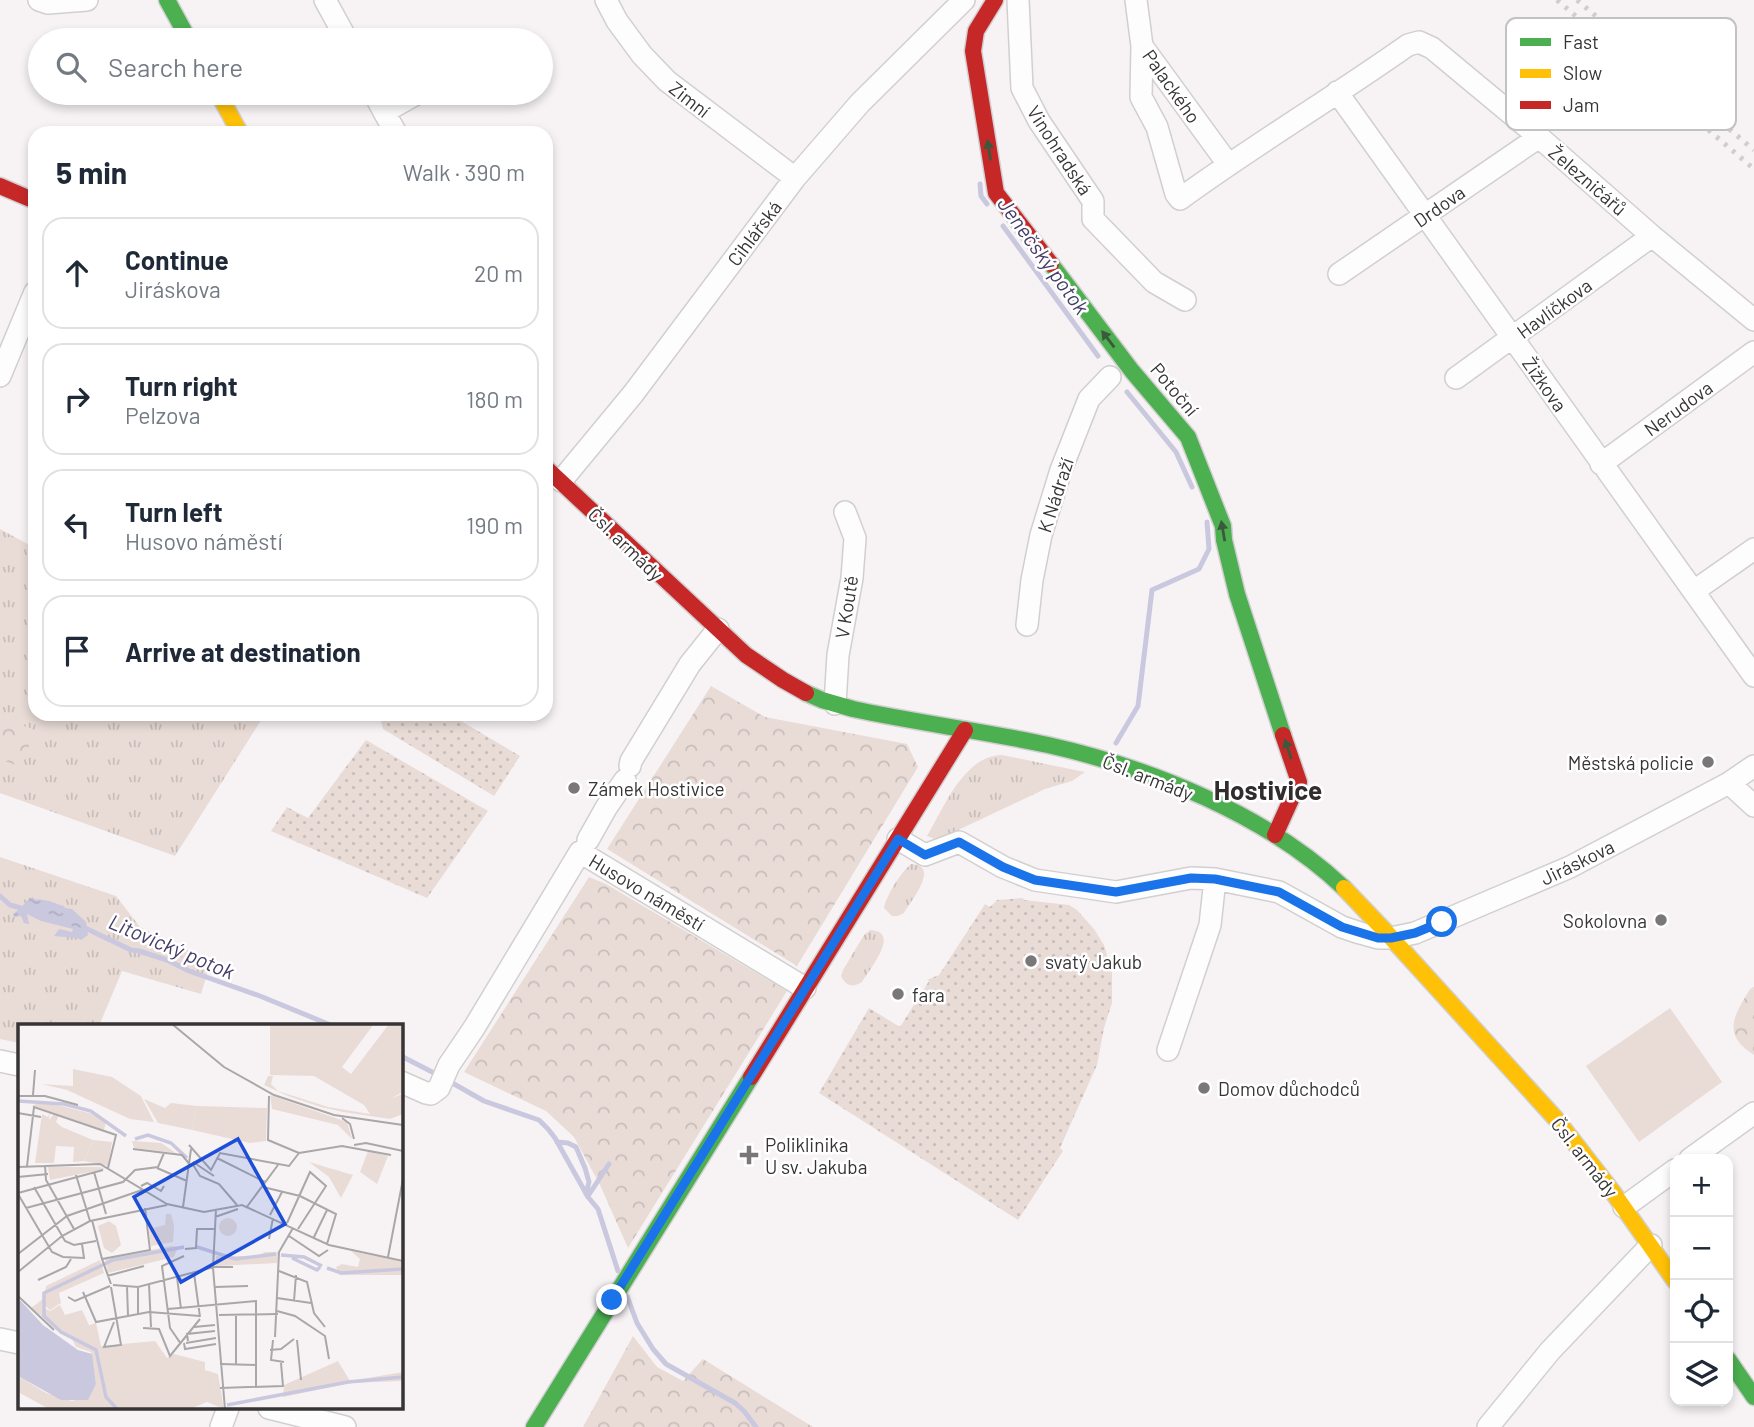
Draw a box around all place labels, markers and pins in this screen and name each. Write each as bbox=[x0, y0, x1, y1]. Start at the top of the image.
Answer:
place label: Městská policie bbox=[1568, 751, 1694, 774]
marker: Městská policie bbox=[1700, 754, 1716, 770]
place label: Zámek Hostivice bbox=[588, 777, 725, 800]
marker: Zámek Hostivice bbox=[566, 780, 582, 796]
place label: Sokolovna bbox=[1563, 909, 1647, 932]
marker: Sokolovna bbox=[1653, 912, 1669, 928]
place label: svatý Jakub bbox=[1045, 950, 1142, 973]
marker: svatý Jakub bbox=[1023, 953, 1039, 969]
place label: fara bbox=[912, 983, 945, 1006]
marker: fara bbox=[890, 986, 906, 1002]
place label: Domov důchodců bbox=[1218, 1077, 1360, 1100]
marker: Domov důchodců bbox=[1196, 1080, 1212, 1096]
place label: Poliklinika U sv. Jakuba bbox=[765, 1133, 867, 1178]
marker: Poliklinika U sv. Jakuba bbox=[739, 1145, 759, 1165]

